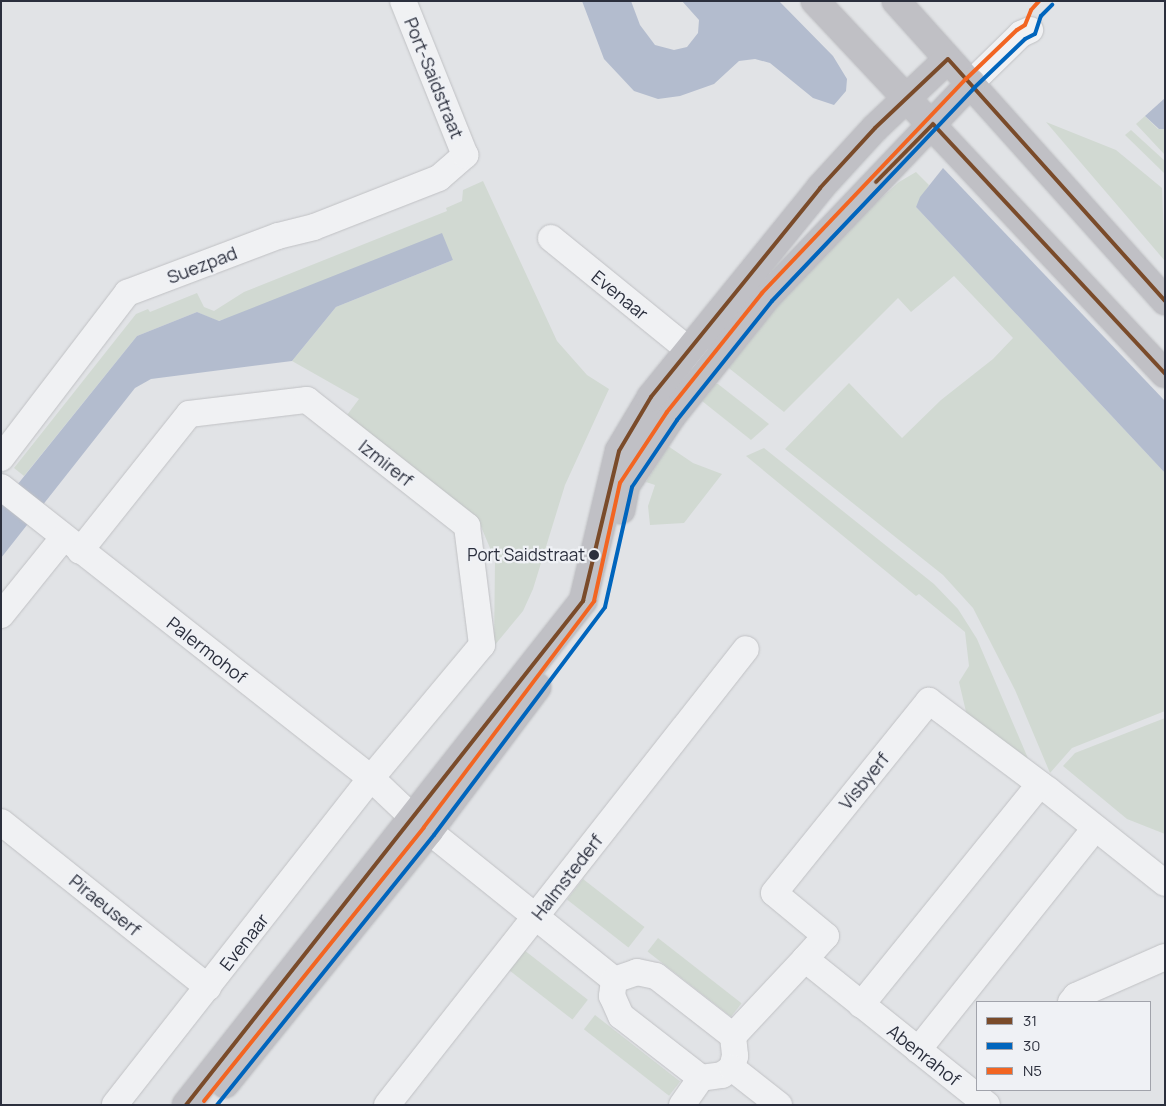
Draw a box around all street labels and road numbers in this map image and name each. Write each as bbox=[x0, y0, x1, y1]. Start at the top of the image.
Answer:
street label: Port-Saidstraat bbox=[400, 14, 468, 142]
street label: Suezpad bbox=[164, 242, 240, 288]
street label: Evenaar bbox=[587, 266, 653, 324]
street label: Izmirerf bbox=[355, 435, 417, 491]
street label: Palermohof bbox=[163, 612, 251, 688]
street label: Visbyerf bbox=[835, 748, 893, 814]
street label: Halmstederf bbox=[527, 830, 607, 924]
street label: Piraeuserf bbox=[65, 870, 145, 940]
street label: Evenaar bbox=[215, 909, 273, 975]
street label: Abenrahof bbox=[883, 1020, 965, 1090]

